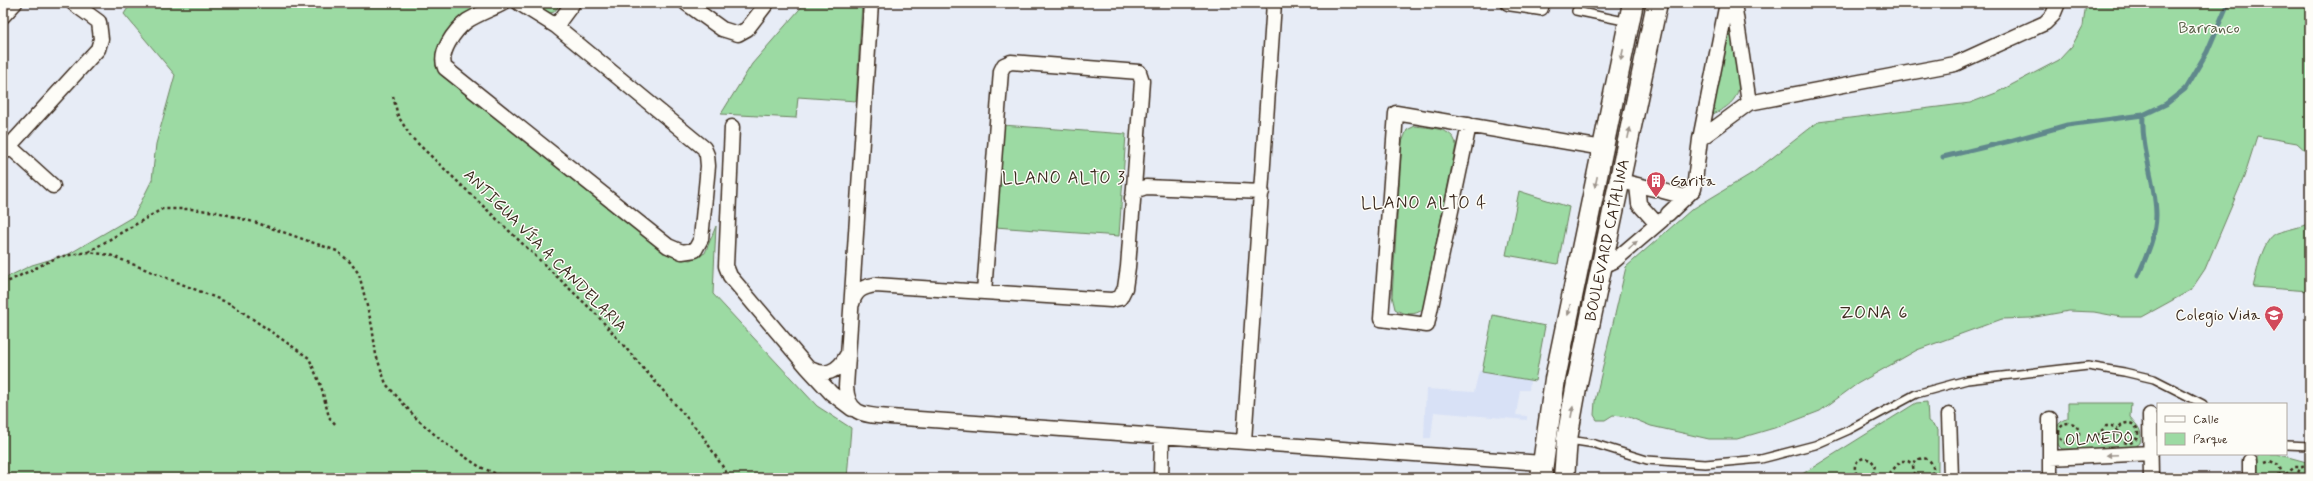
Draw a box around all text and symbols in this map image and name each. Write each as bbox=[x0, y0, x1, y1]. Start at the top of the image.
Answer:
park label: Barranco bbox=[2178, 18, 2240, 39]
one-way arrow bbox=[1619, 49, 1625, 61]
one-way arrow bbox=[1627, 127, 1633, 140]
street label: BOULEVARD CATALINA bbox=[1580, 157, 1634, 323]
street label: ANTIGUA VÍA A CANDELARIA bbox=[459, 165, 631, 337]
district label: LLANO ALTO 3 bbox=[1002, 167, 1126, 189]
building icon: Garita bbox=[1645, 170, 1667, 198]
place label: Garita bbox=[1670, 171, 1716, 192]
one-way arrow bbox=[1592, 176, 1598, 188]
district label: LLANO ALTO 4 bbox=[1361, 192, 1487, 214]
one-way arrow bbox=[1627, 241, 1638, 250]
district label: ZONA 6 bbox=[1839, 301, 1909, 325]
one-way arrow bbox=[1566, 303, 1572, 316]
school or university icon: Colegio Vida bbox=[2263, 304, 2285, 332]
place label: Colegio Vida bbox=[2175, 305, 2260, 327]
legend bbox=[2157, 403, 2287, 455]
one-way arrow bbox=[1569, 405, 1575, 418]
text: Calle bbox=[2193, 412, 2219, 428]
street label: OLMEDO bbox=[2064, 427, 2134, 451]
text: Parque bbox=[2193, 432, 2228, 448]
one-way arrow bbox=[2106, 452, 2118, 459]

